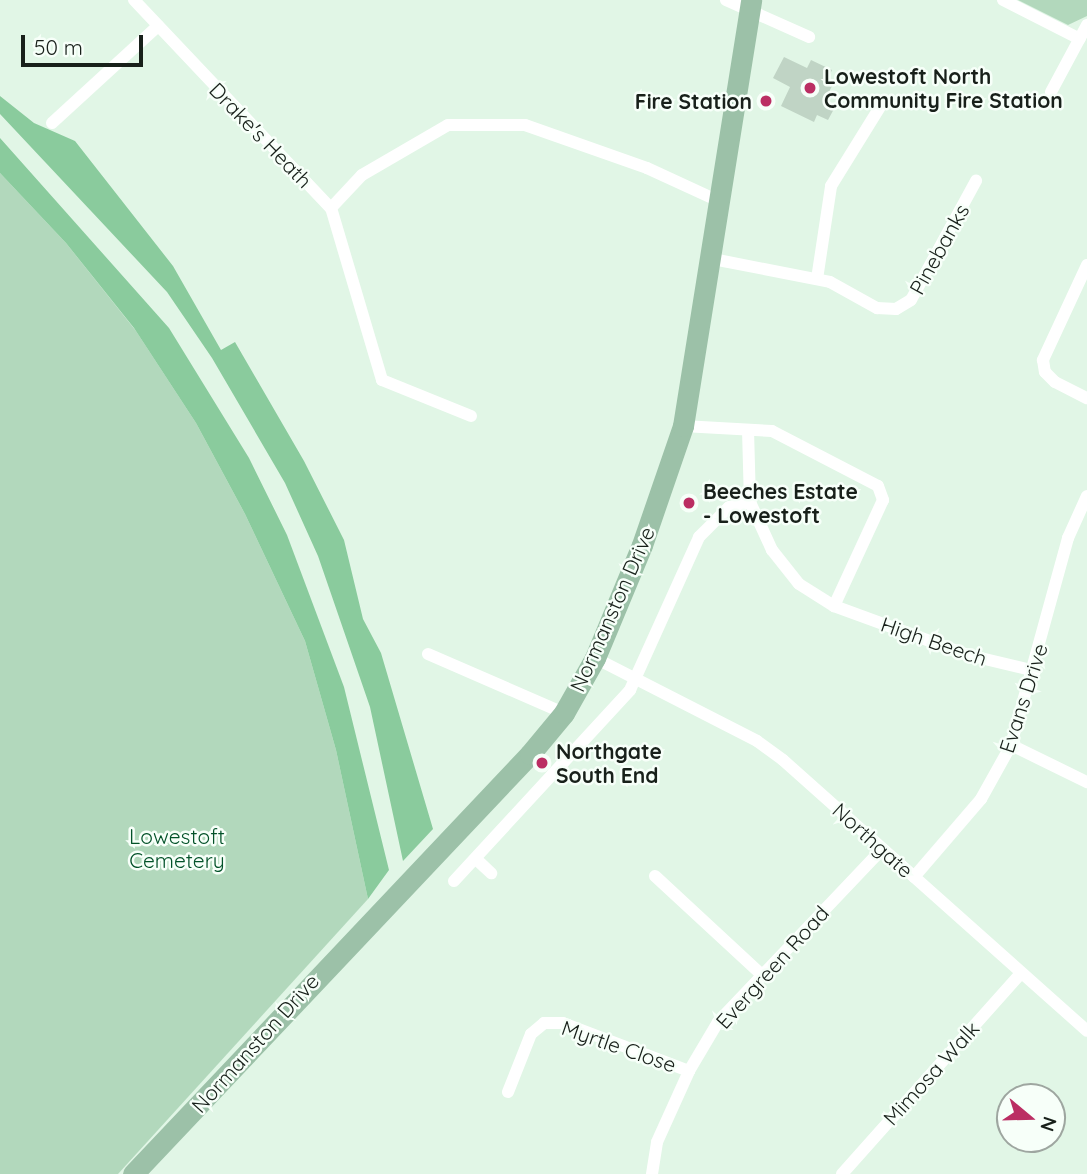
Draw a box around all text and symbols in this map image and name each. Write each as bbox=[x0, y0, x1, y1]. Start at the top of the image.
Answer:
scale bar bbox=[24, 21, 147, 65]
text: 50 m bbox=[34, 34, 83, 60]
place label: Lowestoft North Community Fire Station bbox=[824, 63, 1063, 113]
street label: Drake's Heath bbox=[204, 77, 318, 193]
marker: Lowestoft North Community Fire Station bbox=[802, 80, 818, 96]
place label: Fire Station bbox=[635, 88, 752, 114]
marker: Fire Station bbox=[758, 93, 774, 109]
street label: Pinebanks bbox=[904, 199, 974, 299]
place label: Beeches Estate - Lowestoft bbox=[703, 478, 858, 528]
marker: Beeches Estate - Lowestoft bbox=[681, 495, 697, 511]
street label: Normanston Drive bbox=[564, 523, 660, 695]
street label: High Beech bbox=[878, 611, 990, 671]
street label: Evans Drive bbox=[993, 640, 1053, 756]
place label: Northgate South End bbox=[556, 738, 662, 788]
marker: Northgate South End bbox=[534, 755, 550, 771]
street label: Northgate bbox=[828, 797, 918, 883]
park label: Lowestoft Cemetery bbox=[129, 823, 225, 873]
street label: Evergreen Road bbox=[710, 900, 834, 1034]
street label: Normanston Drive bbox=[186, 968, 324, 1118]
street label: Myrtle Close bbox=[558, 1015, 680, 1077]
street label: Mimosa Walk bbox=[878, 1016, 984, 1130]
north arrow bbox=[996, 1083, 1066, 1153]
text: N bbox=[1035, 1114, 1063, 1135]

